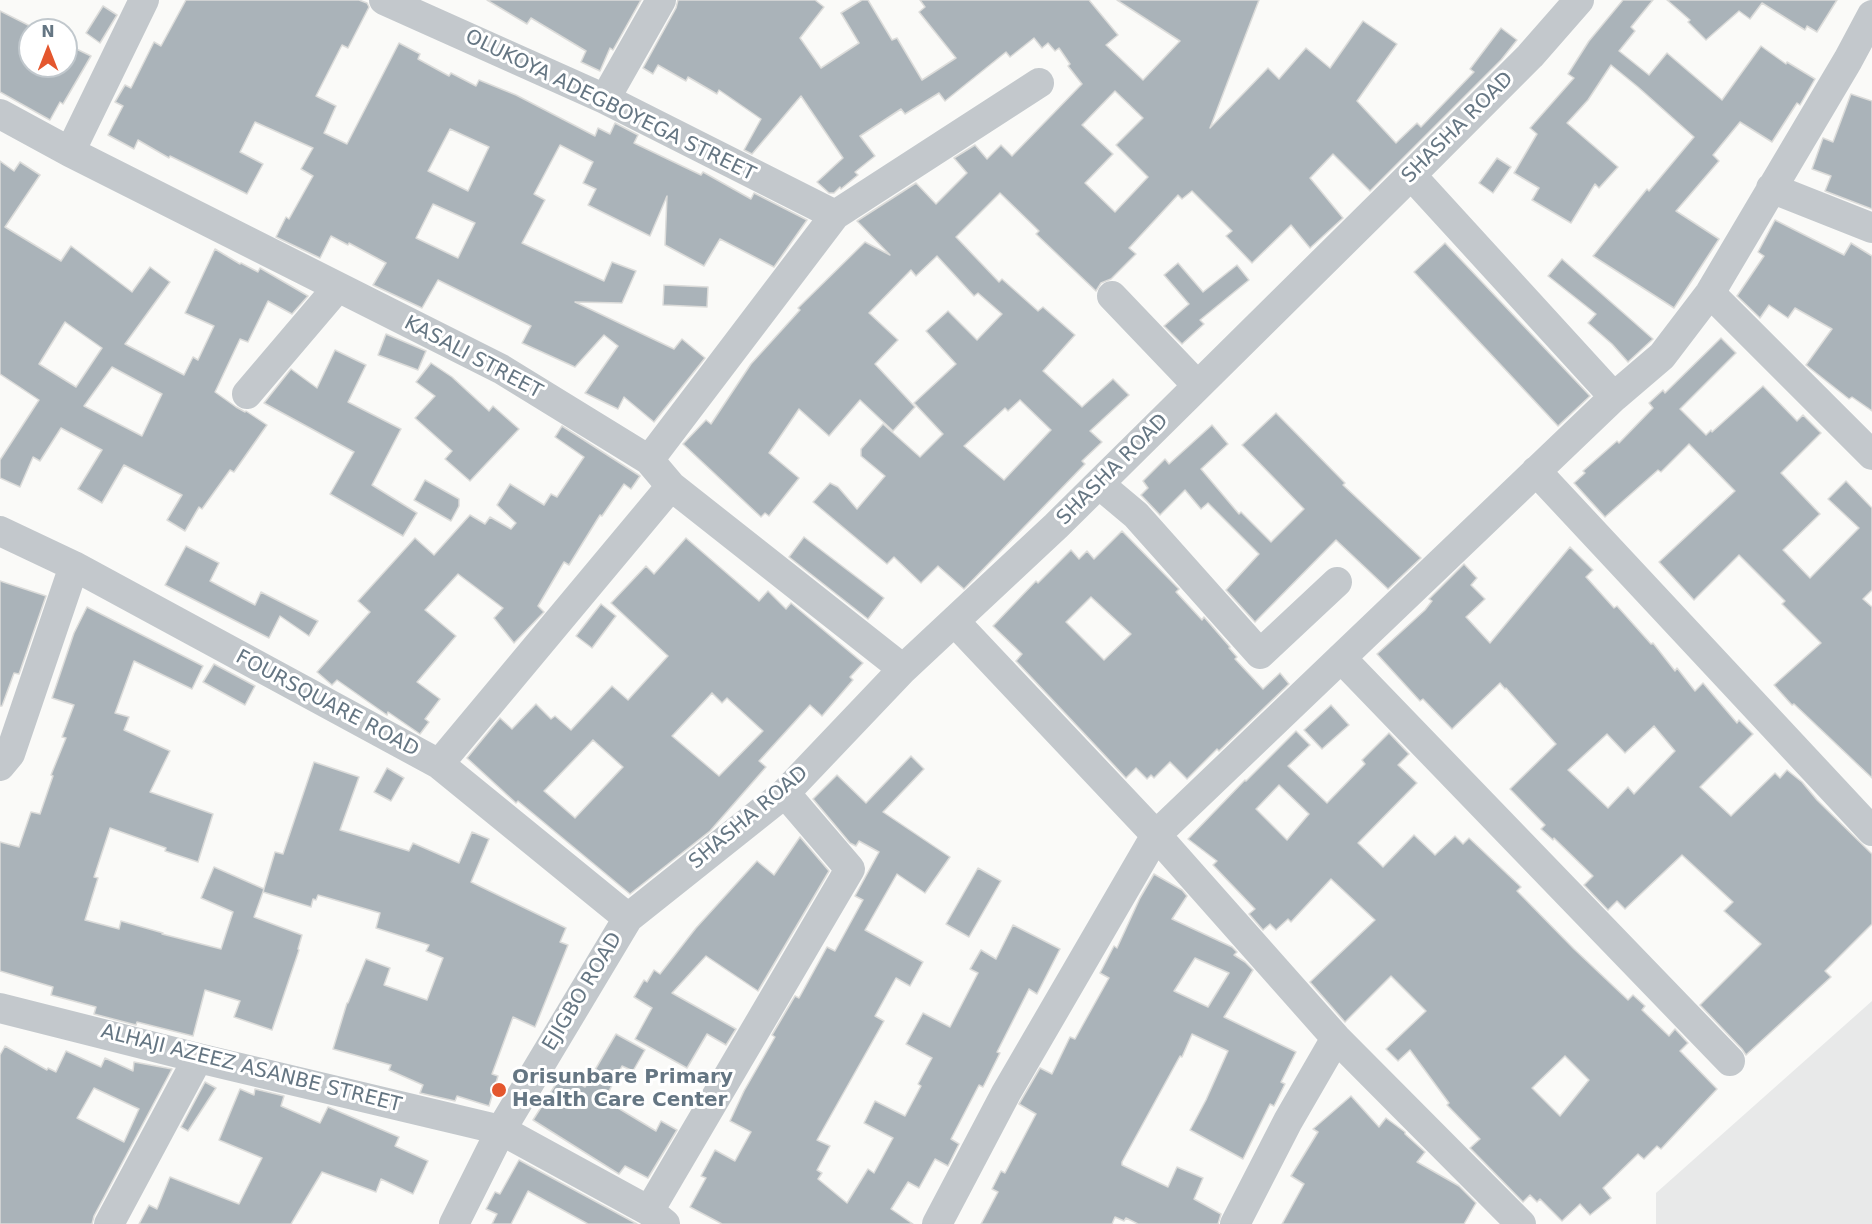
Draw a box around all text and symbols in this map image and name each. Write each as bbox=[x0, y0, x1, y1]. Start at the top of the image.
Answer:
north arrow bbox=[18, 18, 78, 78]
text: N bbox=[41, 22, 55, 41]
street label: OLUKOYA ADEGBOYEGA STREET bbox=[461, 25, 759, 187]
street label: SHASHA ROAD bbox=[1397, 67, 1519, 189]
street label: KASALI STREET bbox=[400, 312, 546, 404]
street label: SHASHA ROAD bbox=[1052, 409, 1174, 531]
street label: FOURSQUARE ROAD bbox=[231, 646, 423, 762]
street label: SHASHA ROAD bbox=[685, 761, 813, 875]
street label: EJIGBO ROAD bbox=[538, 928, 628, 1056]
street label: ALHAJI AZEEZ ASANBE STREET bbox=[98, 1020, 404, 1118]
place label: Orisunbare Primary Health Care Center bbox=[512, 1066, 733, 1113]
marker: Orisunbare Primary Health Care Center bbox=[490, 1081, 508, 1099]

